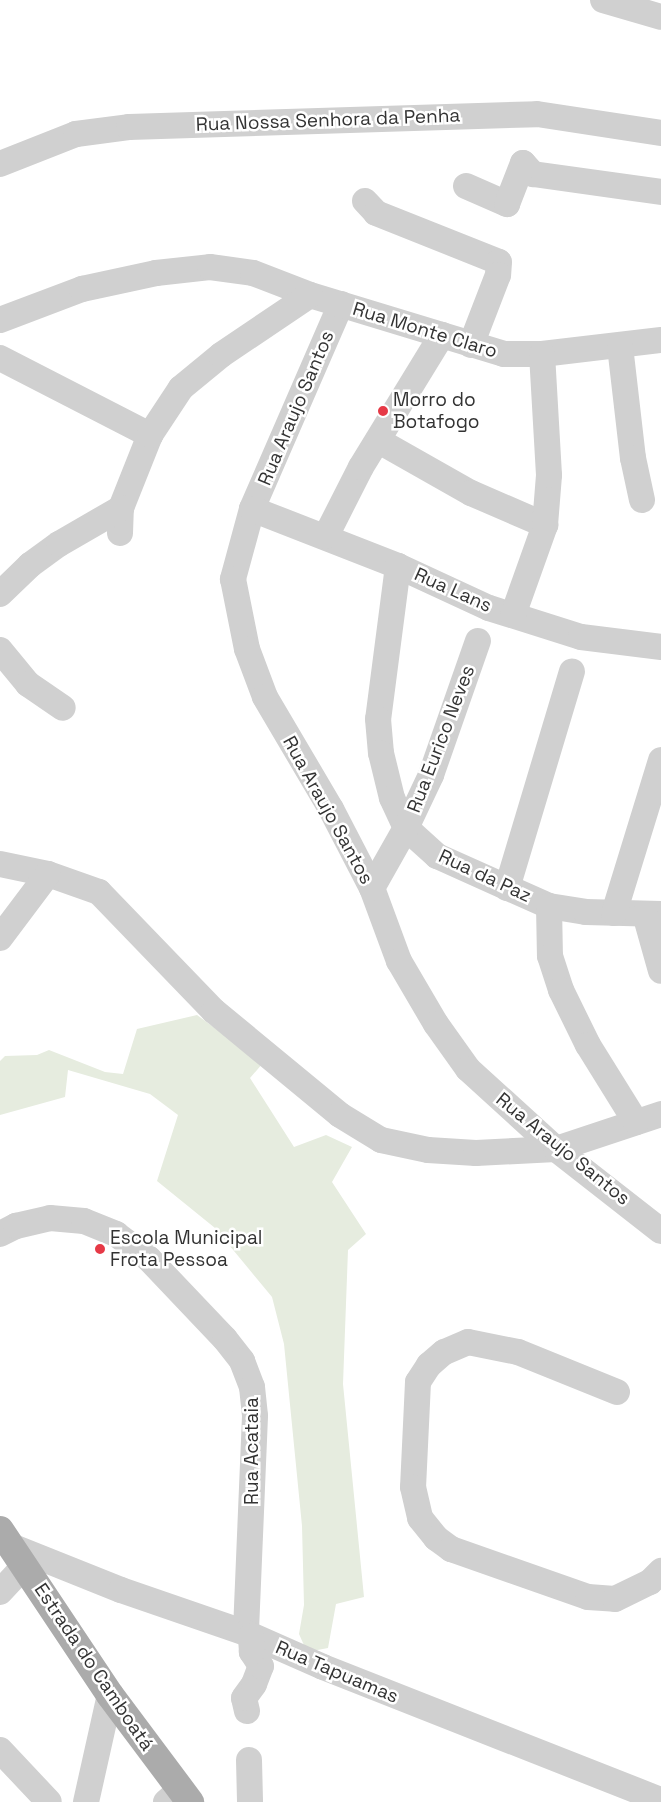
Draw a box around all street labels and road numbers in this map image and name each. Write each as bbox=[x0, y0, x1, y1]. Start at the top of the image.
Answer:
street label: Rua Nossa Senhora da Penha bbox=[195, 104, 461, 136]
street label: Rua Monte Claro bbox=[350, 297, 500, 363]
street label: Rua Araujo Santos bbox=[253, 327, 339, 489]
street label: Rua Lans bbox=[411, 563, 495, 617]
street label: Rua Eurico Neves bbox=[402, 662, 480, 816]
street label: Rua Araujo Santos bbox=[278, 732, 378, 888]
street label: Rua da Paz bbox=[435, 845, 535, 907]
street label: Rua Araujo Santos bbox=[491, 1088, 635, 1210]
street label: Rua Acataia bbox=[241, 1397, 263, 1505]
street label: Estrada do Camboatá bbox=[29, 1579, 159, 1755]
street label: Rua Tapuamas bbox=[272, 1636, 402, 1708]

